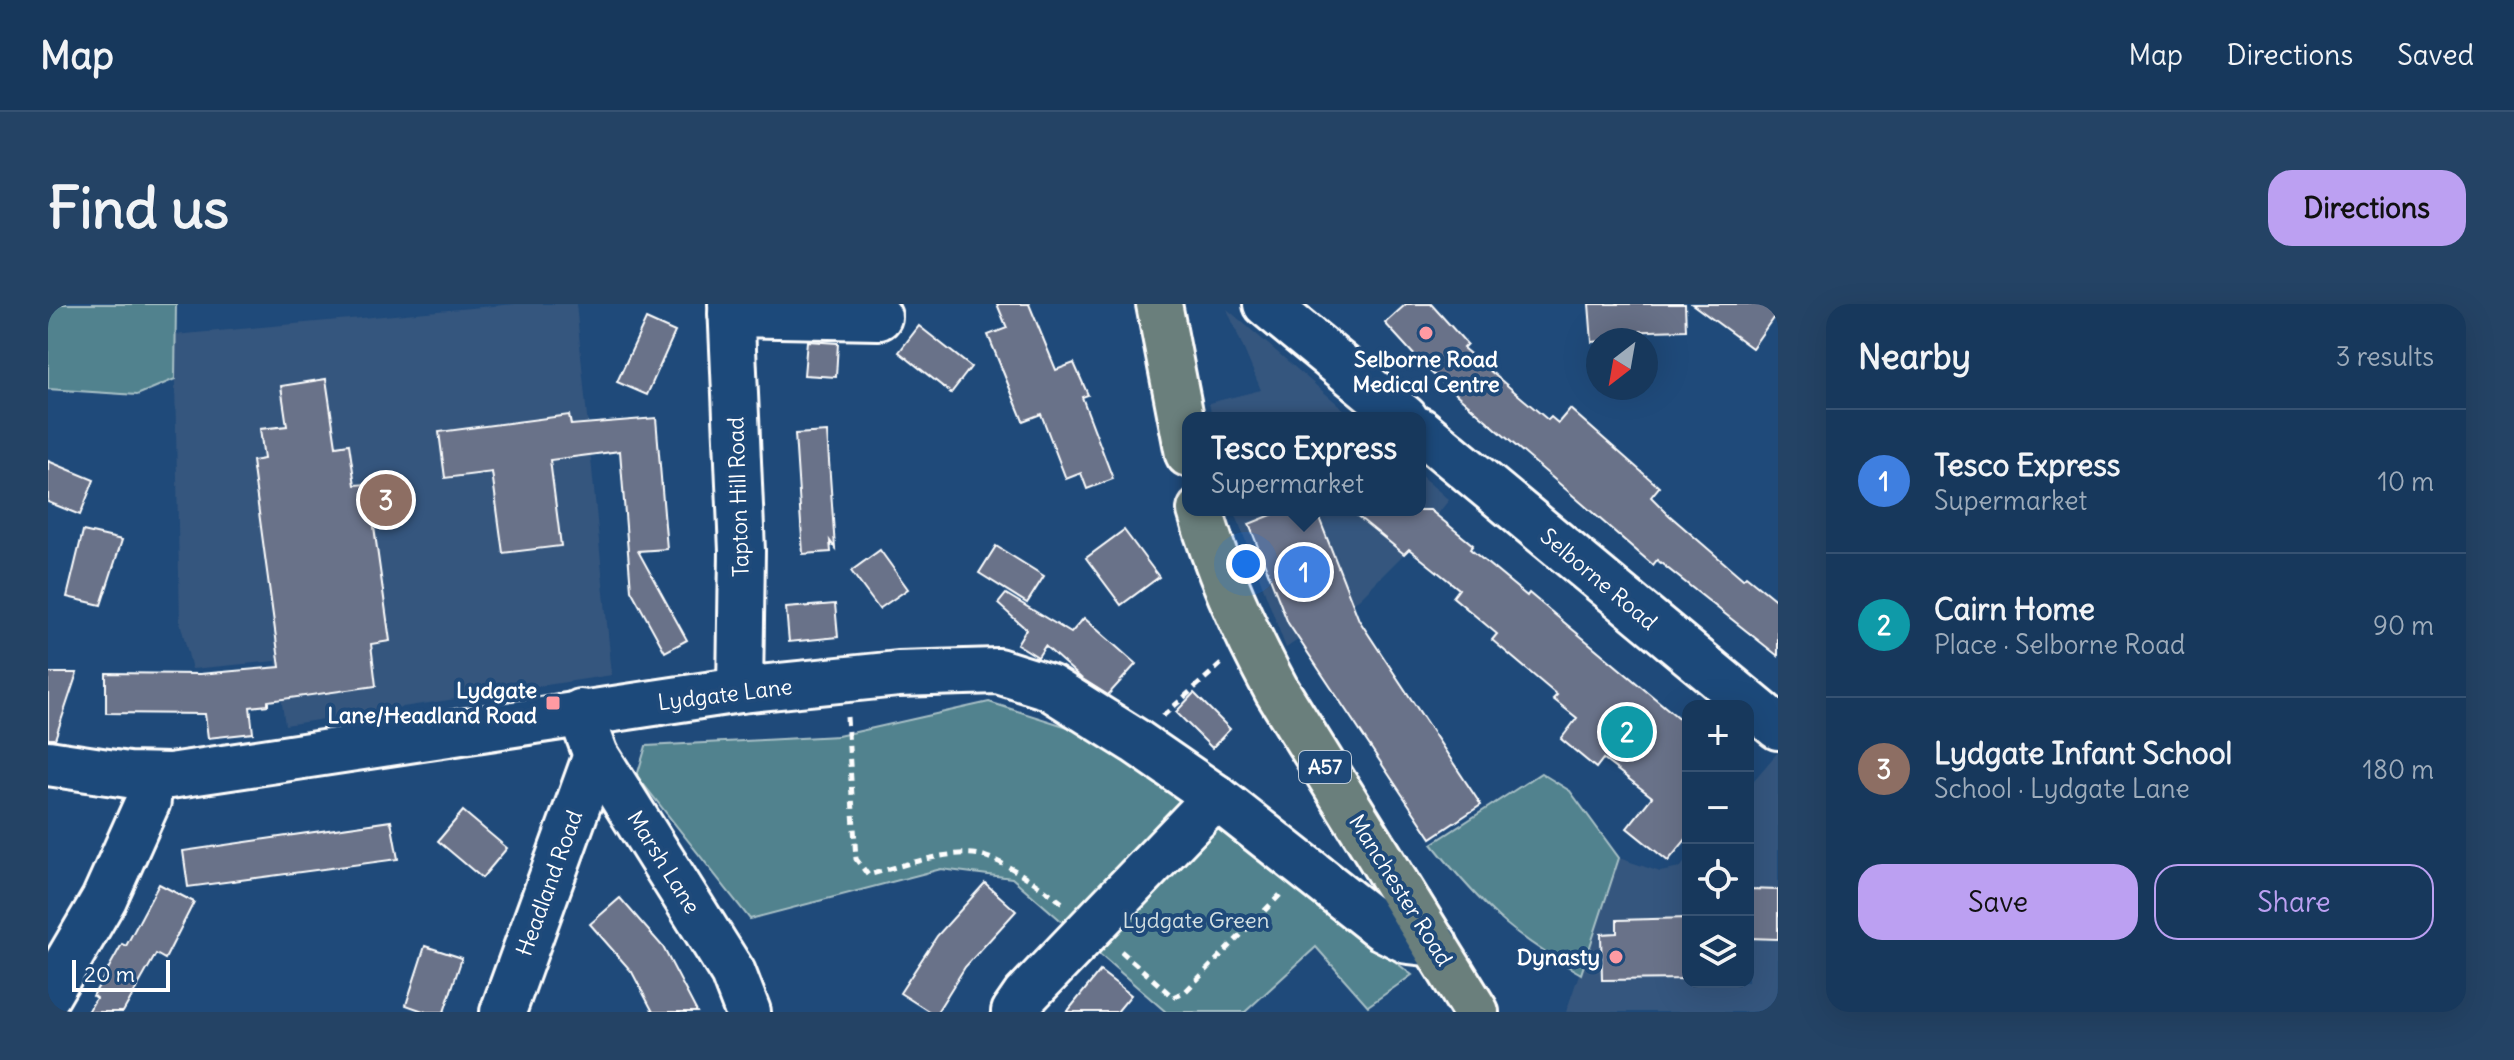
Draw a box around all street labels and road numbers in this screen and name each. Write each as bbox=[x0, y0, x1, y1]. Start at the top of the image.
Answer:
street label: Tapton Hill Road bbox=[721, 416, 755, 578]
street label: Selborne Road bbox=[1535, 522, 1663, 636]
street label: Lydgate Lane bbox=[656, 672, 794, 716]
road number: A57 bbox=[1299, 751, 1351, 783]
street label: Marsh Lane bbox=[621, 805, 707, 919]
street label: Headland Road bbox=[510, 806, 588, 960]
street label: Manchester Road bbox=[1343, 809, 1459, 971]

